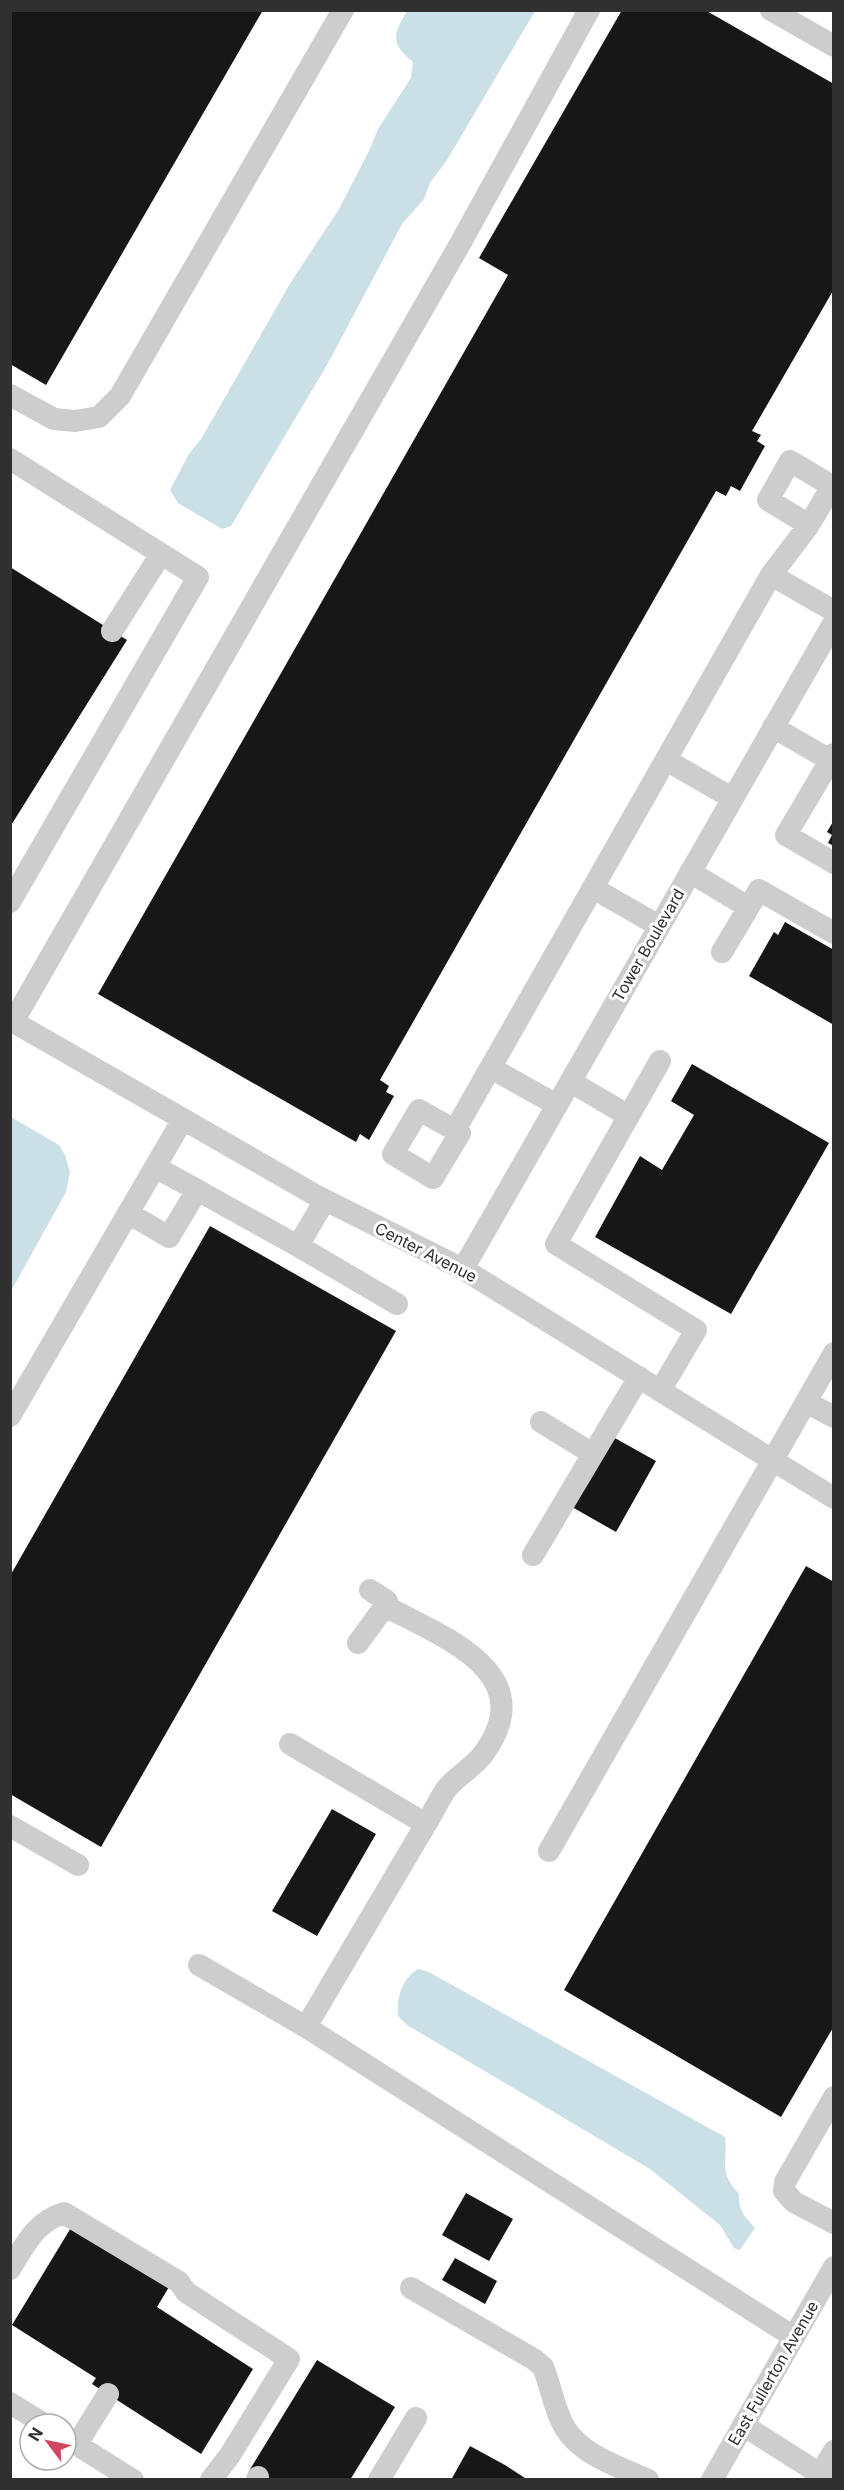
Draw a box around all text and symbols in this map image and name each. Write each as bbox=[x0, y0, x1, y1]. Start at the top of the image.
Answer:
street label: Tower Boulevard bbox=[608, 885, 688, 1005]
street label: Center Avenue bbox=[372, 1218, 480, 1286]
street label: East Fullerton Avenue bbox=[724, 2297, 822, 2449]
north arrow bbox=[18, 2412, 78, 2472]
text: N bbox=[24, 2424, 47, 2445]

